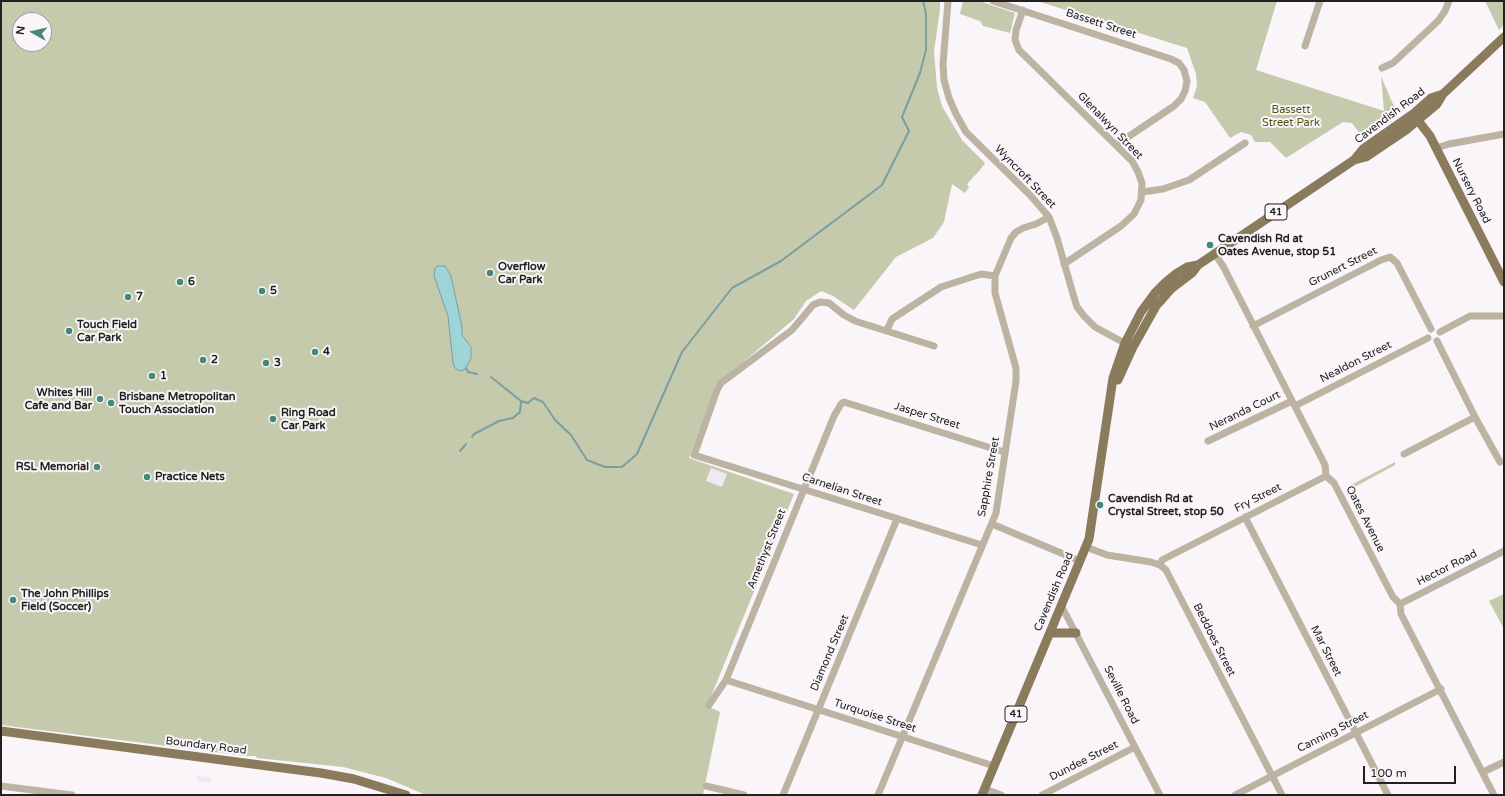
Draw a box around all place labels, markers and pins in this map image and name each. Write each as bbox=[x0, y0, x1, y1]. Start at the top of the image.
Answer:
place label: Cavendish Rd at Oates Avenue, stop 51 bbox=[1218, 232, 1336, 258]
marker: Cavendish Rd at Oates Avenue, stop 51 bbox=[1205, 240, 1215, 250]
place label: Overflow Car Park bbox=[498, 260, 545, 286]
marker: Overflow Car Park bbox=[485, 268, 495, 278]
place label: 6 bbox=[188, 275, 195, 289]
marker: 6 bbox=[175, 277, 185, 287]
place label: 5 bbox=[270, 284, 277, 298]
marker: 5 bbox=[257, 286, 267, 296]
place label: 7 bbox=[136, 290, 143, 304]
marker: 7 bbox=[123, 292, 133, 302]
place label: Touch Field Car Park bbox=[77, 318, 137, 344]
marker: Touch Field Car Park bbox=[64, 326, 74, 336]
place label: 4 bbox=[323, 345, 330, 359]
marker: 4 bbox=[310, 347, 320, 357]
place label: 2 bbox=[211, 353, 218, 367]
marker: 2 bbox=[198, 355, 208, 365]
place label: 3 bbox=[274, 356, 281, 370]
marker: 3 bbox=[261, 358, 271, 368]
place label: 1 bbox=[160, 369, 167, 383]
marker: 1 bbox=[147, 371, 157, 381]
place label: Whites Hill Cafe and Bar bbox=[25, 386, 92, 412]
place label: Brisbane Metropolitan Touch Association bbox=[119, 390, 236, 416]
marker: Whites Hill Cafe and Bar bbox=[95, 394, 105, 404]
marker: Brisbane Metropolitan Touch Association bbox=[106, 398, 116, 408]
place label: Ring Road Car Park bbox=[281, 406, 336, 432]
marker: Ring Road Car Park bbox=[268, 414, 278, 424]
place label: RSL Memorial bbox=[16, 460, 89, 474]
marker: RSL Memorial bbox=[92, 462, 102, 472]
place label: Practice Nets bbox=[155, 470, 225, 484]
marker: Practice Nets bbox=[142, 472, 152, 482]
place label: Cavendish Rd at Crystal Street, stop 50 bbox=[1108, 492, 1224, 518]
marker: Cavendish Rd at Crystal Street, stop 50 bbox=[1095, 500, 1105, 510]
place label: The John Phillips Field (Soccer) bbox=[21, 587, 109, 613]
marker: The John Phillips Field (Soccer) bbox=[8, 595, 18, 605]

